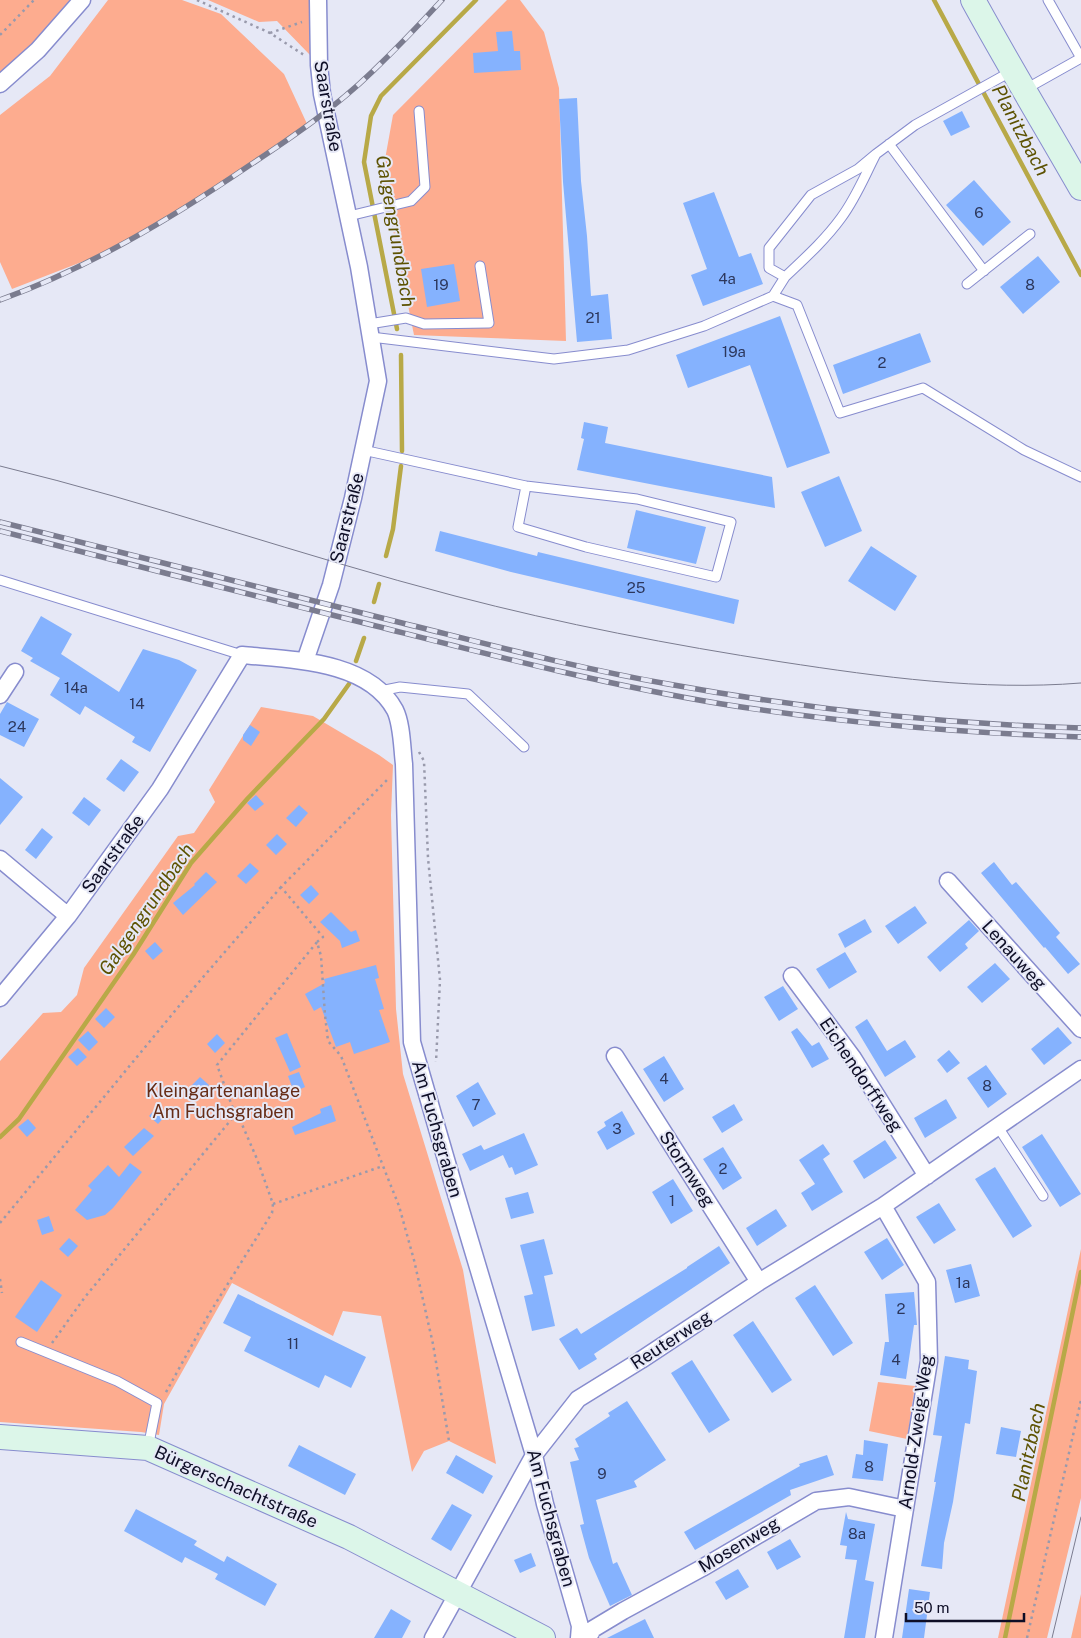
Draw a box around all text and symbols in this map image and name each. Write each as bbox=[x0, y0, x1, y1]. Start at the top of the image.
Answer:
street label: Saarstraße bbox=[310, 59, 347, 153]
water label: Planitzbach bbox=[988, 81, 1054, 179]
water label: Galgengrundbach bbox=[372, 153, 420, 309]
house number: 6 bbox=[974, 204, 984, 221]
house number: 4a bbox=[718, 270, 736, 287]
house number: 19 bbox=[433, 276, 449, 293]
house number: 8 bbox=[1025, 276, 1035, 293]
house number: 21 bbox=[585, 309, 601, 326]
house number: 19a bbox=[722, 343, 746, 360]
house number: 2 bbox=[878, 354, 887, 371]
street label: Saarstraße bbox=[325, 471, 368, 565]
house number: 25 bbox=[627, 579, 645, 596]
house number: 14a bbox=[64, 679, 88, 696]
house number: 14 bbox=[129, 695, 145, 712]
house number: 24 bbox=[8, 718, 26, 735]
street label: Saarstraße bbox=[77, 810, 148, 897]
water label: Galgengrundbach bbox=[94, 839, 198, 979]
street label: Lenauweg bbox=[978, 916, 1051, 994]
street label: Eichendorffweg bbox=[815, 1014, 907, 1136]
street label: Am Fuchsgraben bbox=[408, 1058, 467, 1200]
house number: 4 bbox=[659, 1070, 669, 1087]
house number: 8 bbox=[982, 1077, 992, 1094]
park label: Kleingartenanlage Am Fuchsgraben bbox=[146, 1080, 300, 1122]
house number: 7 bbox=[471, 1096, 481, 1113]
house number: 3 bbox=[612, 1120, 622, 1137]
street label: Stormweg bbox=[655, 1127, 720, 1211]
house number: 2 bbox=[719, 1160, 728, 1177]
house number: 1 bbox=[669, 1192, 675, 1209]
house number: 1a bbox=[956, 1274, 970, 1291]
house number: 2 bbox=[897, 1300, 906, 1317]
street label: Reuterweg bbox=[626, 1306, 715, 1373]
house number: 11 bbox=[287, 1335, 299, 1352]
house number: 4 bbox=[891, 1351, 901, 1368]
street label: Arnold-Zweig-Weg bbox=[894, 1353, 937, 1510]
water label: Planitzbach bbox=[1007, 1401, 1049, 1503]
street label: Bürgerschachtstraße bbox=[151, 1441, 321, 1532]
street label: Am Fuchsgraben bbox=[523, 1447, 580, 1589]
house number: 8 bbox=[864, 1458, 874, 1475]
house number: 9 bbox=[597, 1465, 607, 1482]
street label: Mosenweg bbox=[695, 1512, 783, 1577]
house number: 8a bbox=[848, 1525, 866, 1542]
scale bar bbox=[906, 1590, 1024, 1622]
text: 50 m bbox=[914, 1599, 949, 1616]

